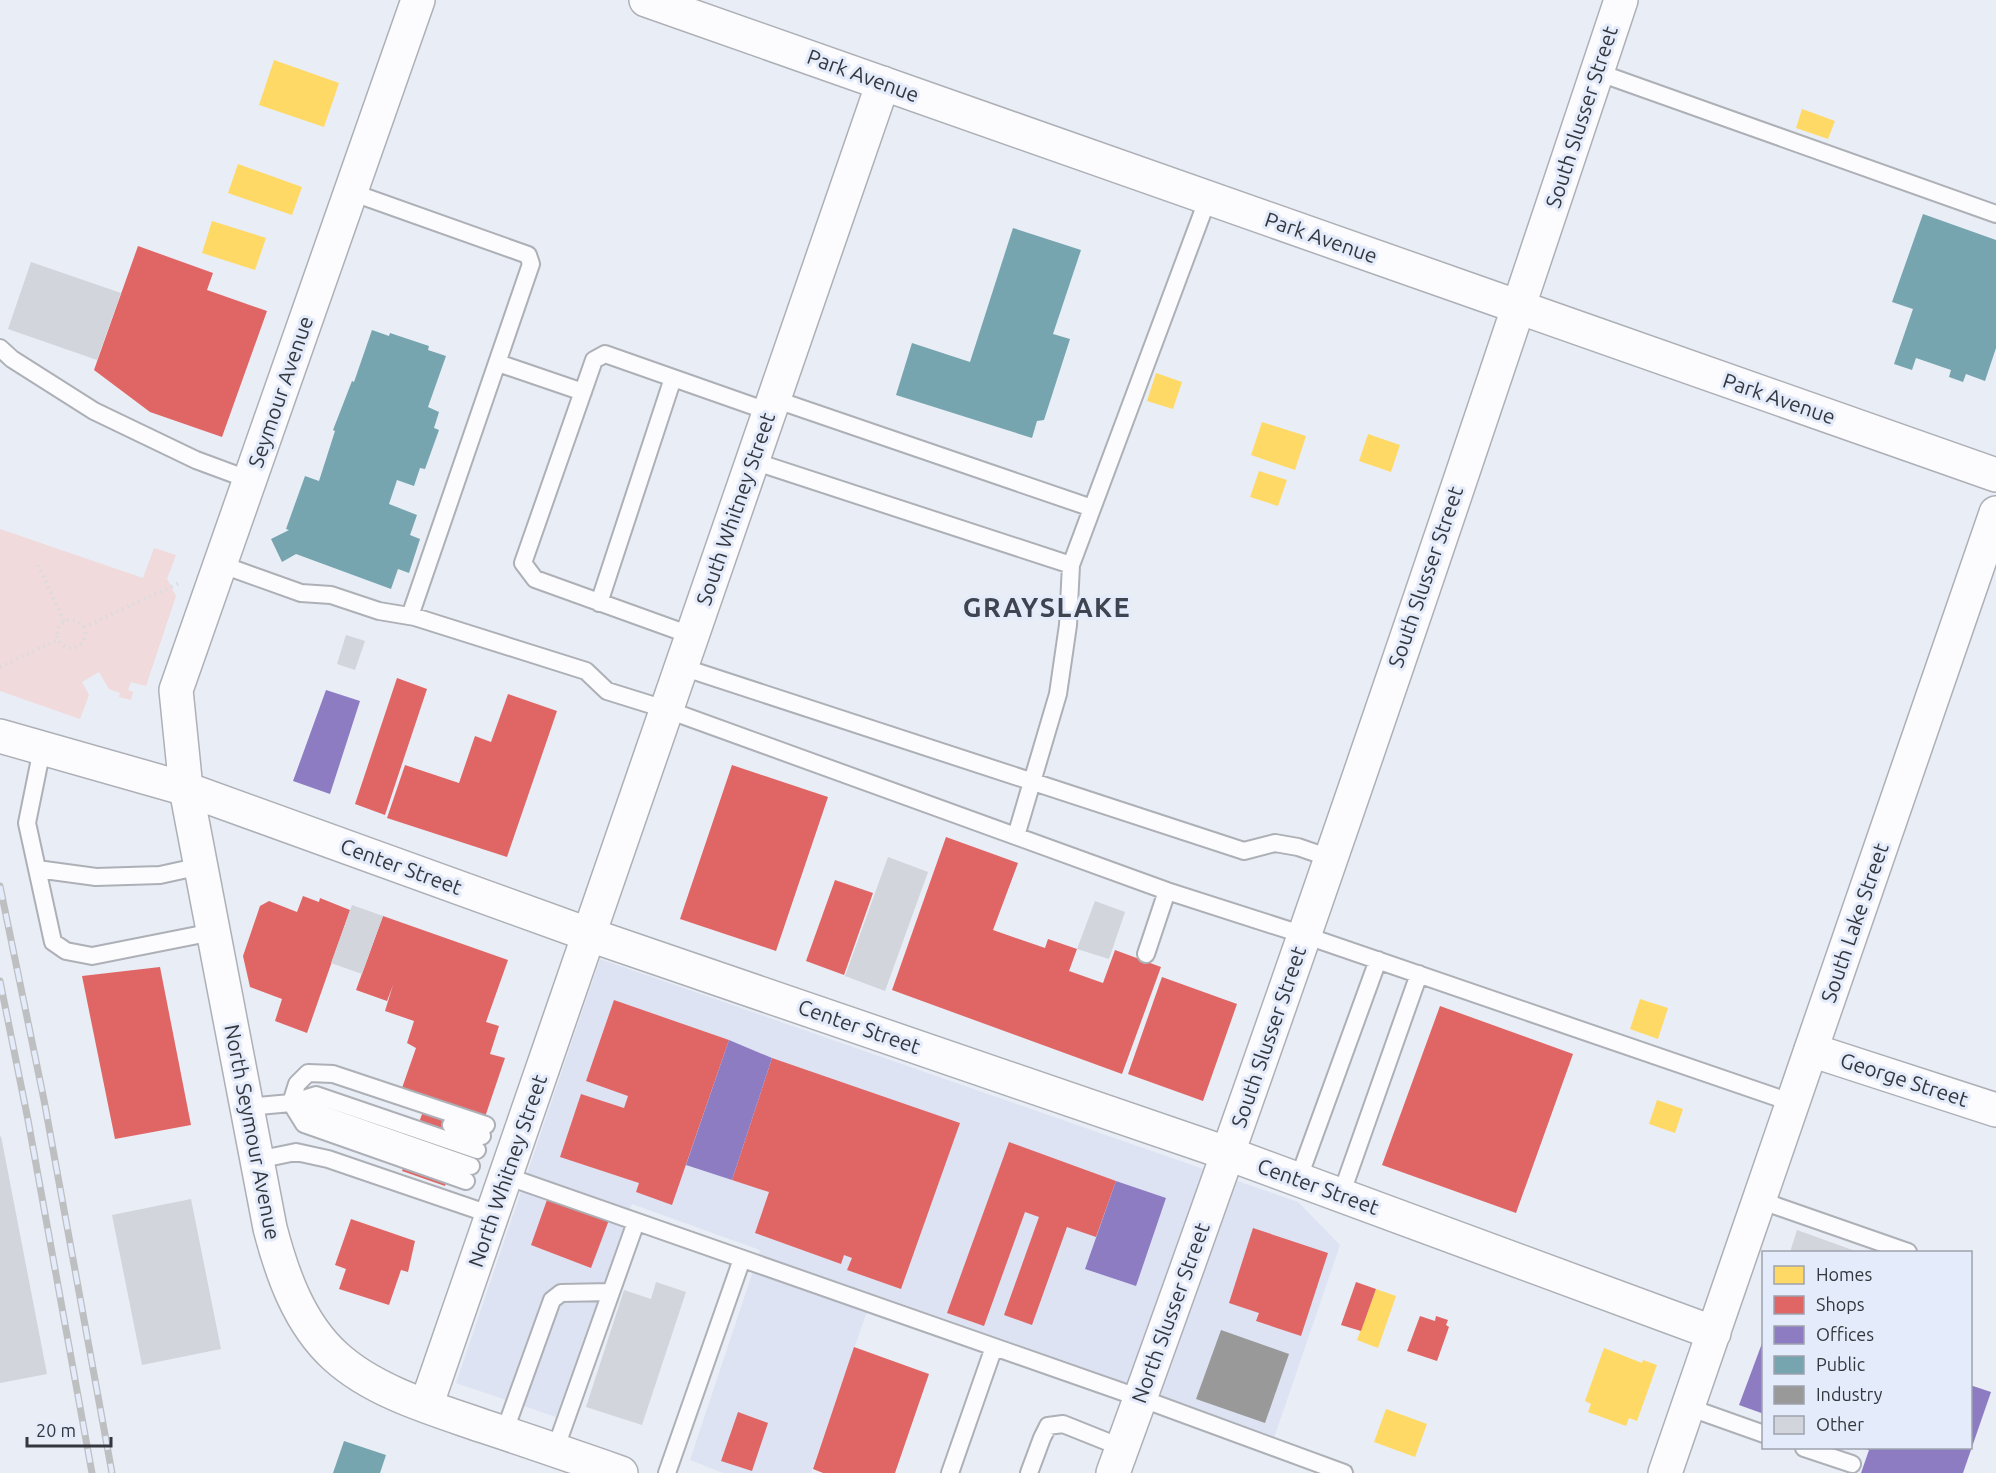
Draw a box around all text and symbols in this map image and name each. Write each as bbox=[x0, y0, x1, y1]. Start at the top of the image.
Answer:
street label: South Slusser Street bbox=[1540, 23, 1622, 211]
street label: Park Avenue bbox=[804, 44, 923, 106]
street label: Park Avenue bbox=[1262, 207, 1381, 267]
street label: Seymour Avenue bbox=[243, 313, 317, 471]
street label: Park Avenue bbox=[1720, 368, 1839, 428]
street label: South Whitney Street bbox=[691, 409, 779, 608]
street label: South Slusser Street bbox=[1383, 483, 1467, 670]
district label: GRAYSLAKE bbox=[963, 592, 1131, 622]
street label: Center Street bbox=[337, 833, 465, 899]
street label: South Lake Street bbox=[1816, 840, 1893, 1006]
street label: South Slusser Street bbox=[1226, 943, 1310, 1130]
street label: Center Street bbox=[795, 994, 924, 1058]
street label: North Seymour Avenue bbox=[220, 1022, 286, 1242]
street label: George Street bbox=[1837, 1047, 1971, 1111]
street label: North Whitney Street bbox=[463, 1071, 551, 1270]
street label: Center Street bbox=[1254, 1153, 1382, 1219]
street label: North Slusser Street bbox=[1126, 1219, 1214, 1406]
legend bbox=[1762, 1251, 1972, 1449]
text: Homes bbox=[1816, 1264, 1873, 1284]
text: Shops bbox=[1816, 1294, 1865, 1314]
text: Offices bbox=[1816, 1324, 1874, 1344]
text: Public bbox=[1816, 1354, 1865, 1374]
text: Industry bbox=[1816, 1384, 1883, 1404]
scale bar bbox=[27, 1410, 111, 1448]
text: Other bbox=[1816, 1414, 1864, 1434]
text: 20 m bbox=[36, 1420, 76, 1440]

